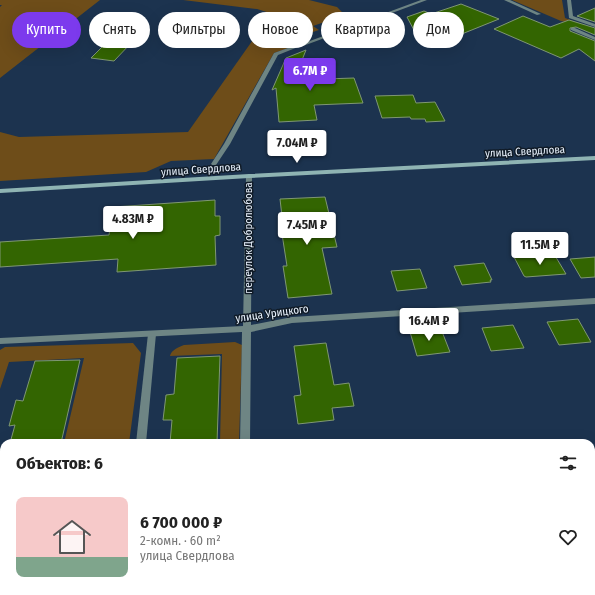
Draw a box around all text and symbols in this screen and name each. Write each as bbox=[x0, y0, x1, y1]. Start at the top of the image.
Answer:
chip: Купить bbox=[12, 12, 81, 48]
chip: Снять bbox=[89, 12, 150, 48]
chip: Фильтры bbox=[158, 12, 240, 48]
chip: Новое bbox=[248, 12, 313, 48]
chip: Квартира bbox=[321, 12, 405, 48]
chip: Дом bbox=[413, 12, 464, 48]
pin: 6.7M ₽ bbox=[277, 58, 343, 92]
text: 6.7M ₽ bbox=[293, 63, 327, 78]
pin: 7.04M ₽ bbox=[260, 130, 334, 164]
text: 7.04M ₽ bbox=[276, 135, 318, 150]
street label: улица Свердлова bbox=[485, 143, 565, 160]
street label: улица Свердлова bbox=[161, 160, 241, 179]
street label: переулок Добролюбова bbox=[242, 182, 255, 294]
pin: 4.83M ₽ bbox=[96, 206, 170, 240]
text: 4.83M ₽ bbox=[112, 211, 154, 226]
pin: 7.45M ₽ bbox=[270, 212, 344, 246]
text: 7.45M ₽ bbox=[287, 217, 327, 232]
pin: 11.5M ₽ bbox=[503, 232, 577, 266]
text: 11.5M ₽ bbox=[520, 237, 560, 252]
street label: улица Урицкого bbox=[235, 302, 310, 325]
pin: 16.4M ₽ bbox=[392, 308, 466, 342]
text: 16.4M ₽ bbox=[409, 313, 449, 328]
icon: filters bbox=[557, 452, 579, 474]
text: Объектов: 6 bbox=[16, 453, 103, 474]
text: 6 700 000 ₽ bbox=[140, 512, 222, 533]
icon: home bbox=[48, 513, 96, 561]
icon: heart bbox=[557, 526, 579, 548]
text: 2-комн. · 60 m² bbox=[140, 533, 221, 548]
text: улица Свердлова bbox=[140, 548, 235, 563]

